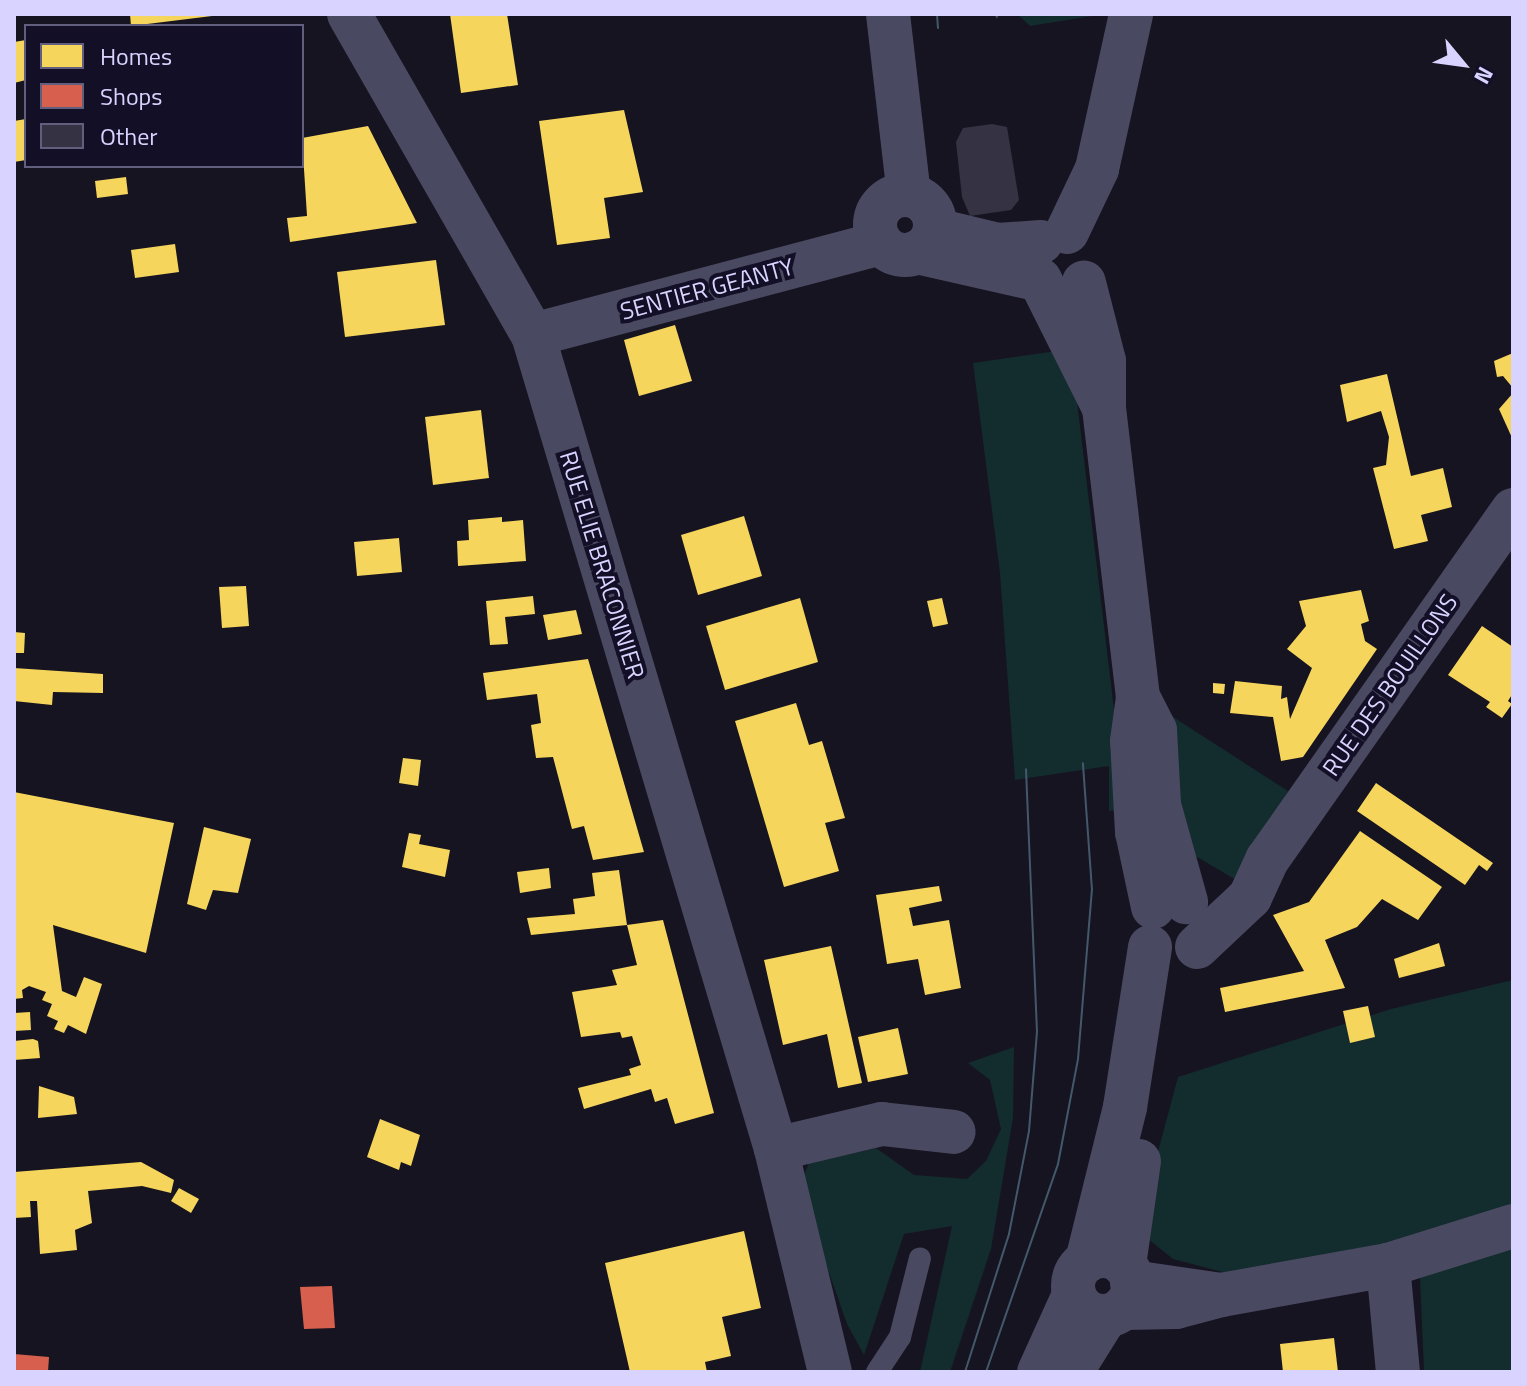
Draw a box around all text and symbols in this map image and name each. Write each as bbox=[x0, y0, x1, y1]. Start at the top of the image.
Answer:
legend bbox=[24, 24, 304, 168]
north arrow bbox=[1423, 24, 1503, 104]
text: Homes bbox=[100, 38, 172, 74]
text: N bbox=[1465, 61, 1503, 91]
text: Shops bbox=[100, 78, 162, 114]
text: Other bbox=[100, 118, 158, 154]
street label: SENTIER GEANTY bbox=[617, 252, 797, 326]
street label: RUE ELIE BRACONNIER bbox=[554, 448, 650, 682]
street label: RUE DES BOUILLONS bbox=[1316, 589, 1464, 781]

